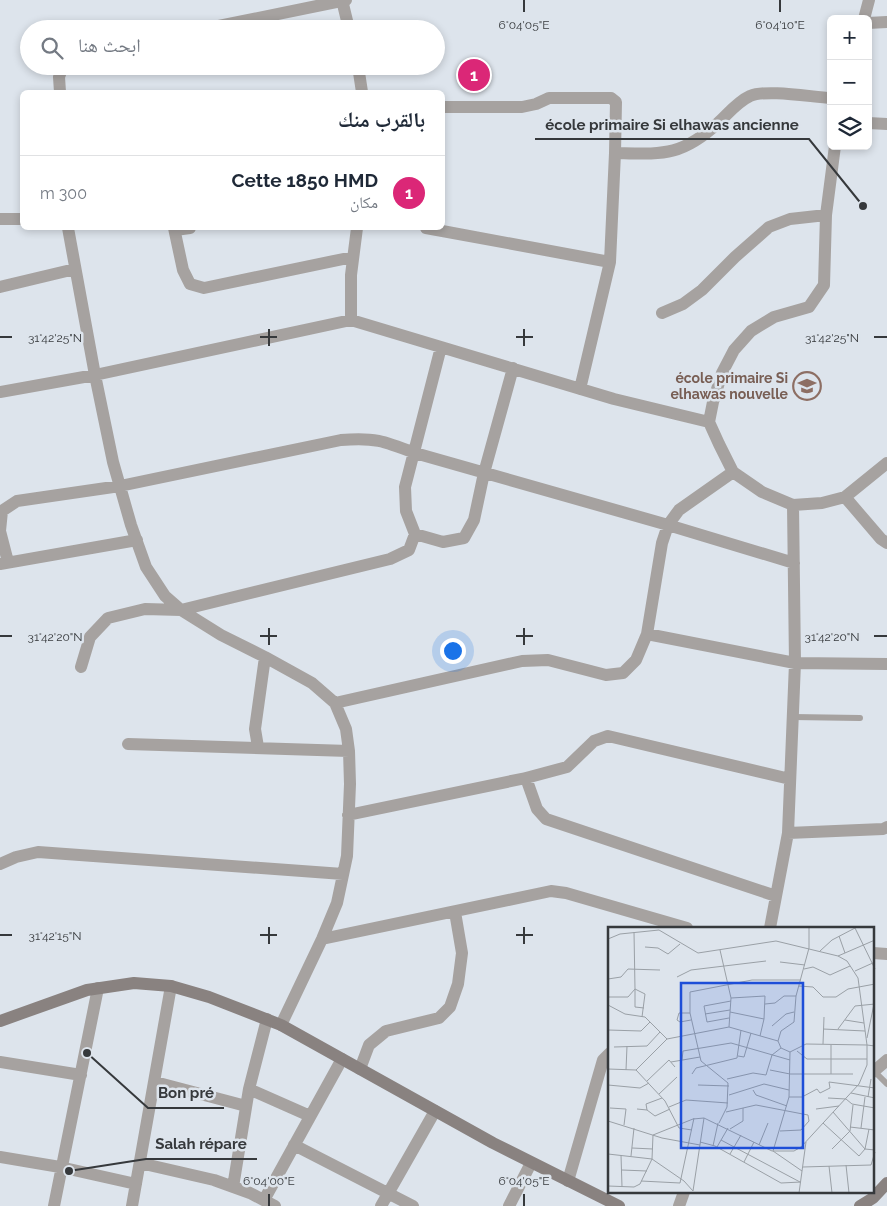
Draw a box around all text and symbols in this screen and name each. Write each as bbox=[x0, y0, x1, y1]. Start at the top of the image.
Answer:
map controls bbox=[827, 15, 872, 150]
button: + bbox=[827, 15, 872, 60]
text: 6°04'05"E bbox=[498, 18, 550, 32]
text: 6°04'10"E bbox=[755, 18, 805, 32]
search box bbox=[20, 20, 445, 75]
icon: search bbox=[38, 34, 66, 62]
text: ابحث هنا bbox=[78, 34, 141, 56]
pin: 1 bbox=[458, 56, 490, 94]
button: − bbox=[827, 60, 872, 105]
button: layers bbox=[827, 105, 872, 150]
text: بالقرب منك bbox=[338, 107, 425, 132]
callout: école primaire Si elhawas ancienne bbox=[535, 109, 809, 139]
text: école primaire Si elhawas ancienne bbox=[545, 116, 799, 134]
text: Cette 1850 HMD bbox=[232, 169, 378, 191]
text: 300 m bbox=[40, 184, 87, 203]
text: 1 bbox=[405, 184, 413, 203]
text: مكان bbox=[350, 193, 378, 212]
text: 31°42'25"N bbox=[28, 331, 82, 345]
text: 31°42'25"N bbox=[805, 331, 859, 345]
place label: école primaire Si elhawas nouvelle bbox=[670, 370, 789, 402]
school or university icon: école primaire Si elhawas nouvelle bbox=[792, 371, 822, 401]
text: 31°42'20"N bbox=[28, 630, 82, 644]
text: 31°42'20"N bbox=[805, 630, 859, 644]
your location bbox=[440, 638, 466, 664]
inset map bbox=[608, 927, 874, 1194]
text: 31°42'15"N bbox=[28, 929, 82, 943]
callout: Bon pré bbox=[148, 1078, 224, 1108]
text: Bon pré bbox=[158, 1084, 214, 1102]
callout: Salah répare bbox=[146, 1129, 257, 1159]
text: Salah répare bbox=[155, 1135, 247, 1153]
text: 6°04'00"E bbox=[243, 1174, 295, 1188]
text: 6°04'05"E bbox=[498, 1174, 550, 1188]

